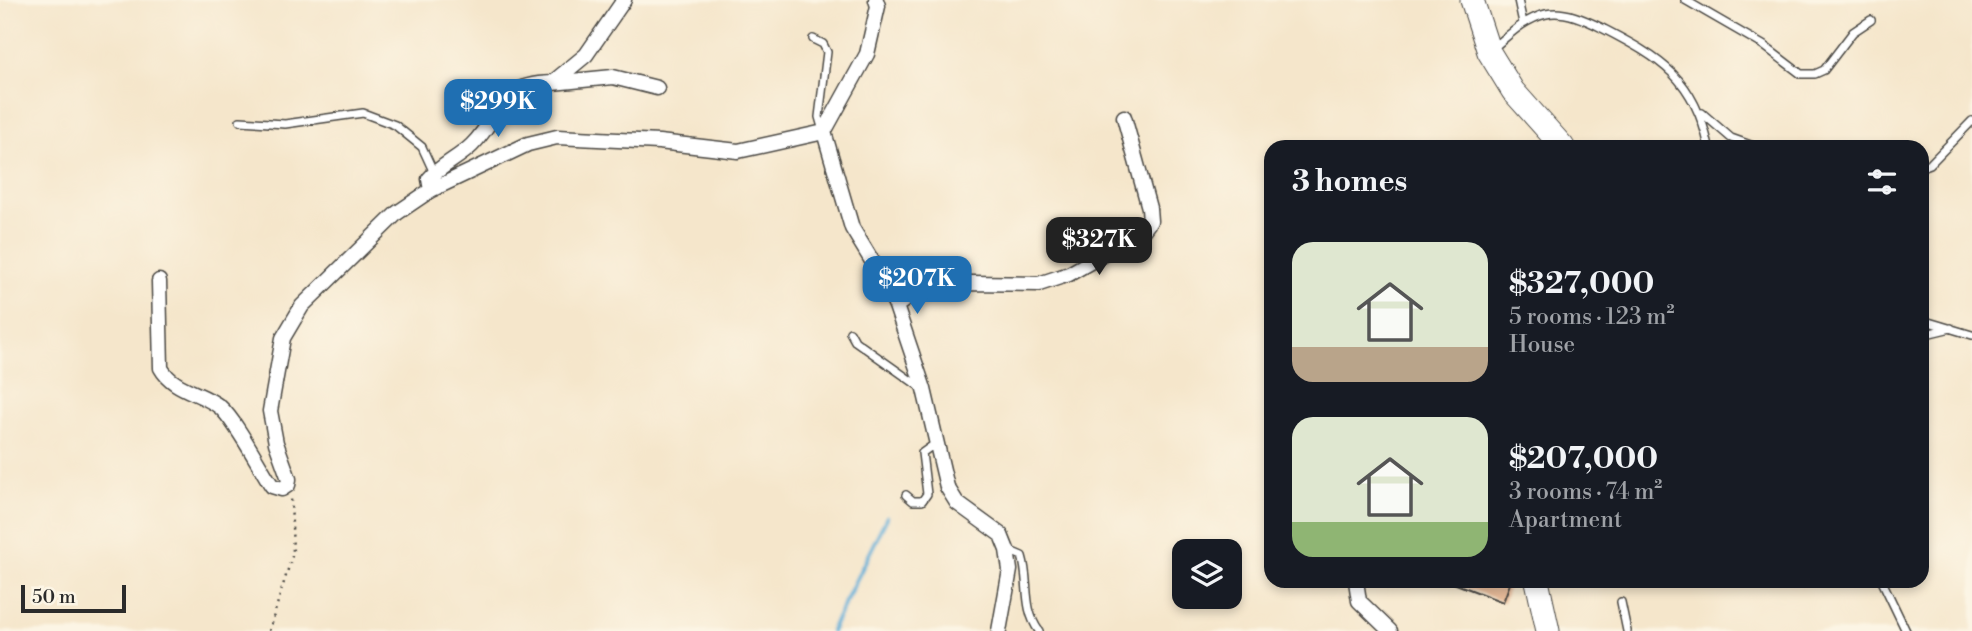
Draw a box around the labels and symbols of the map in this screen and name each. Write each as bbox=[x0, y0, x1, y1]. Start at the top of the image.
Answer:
pin: $299K bbox=[449, 80, 547, 139]
pin: $327K bbox=[1050, 218, 1148, 277]
pin: $207K bbox=[868, 256, 966, 316]
scale bar bbox=[21, 582, 126, 614]

